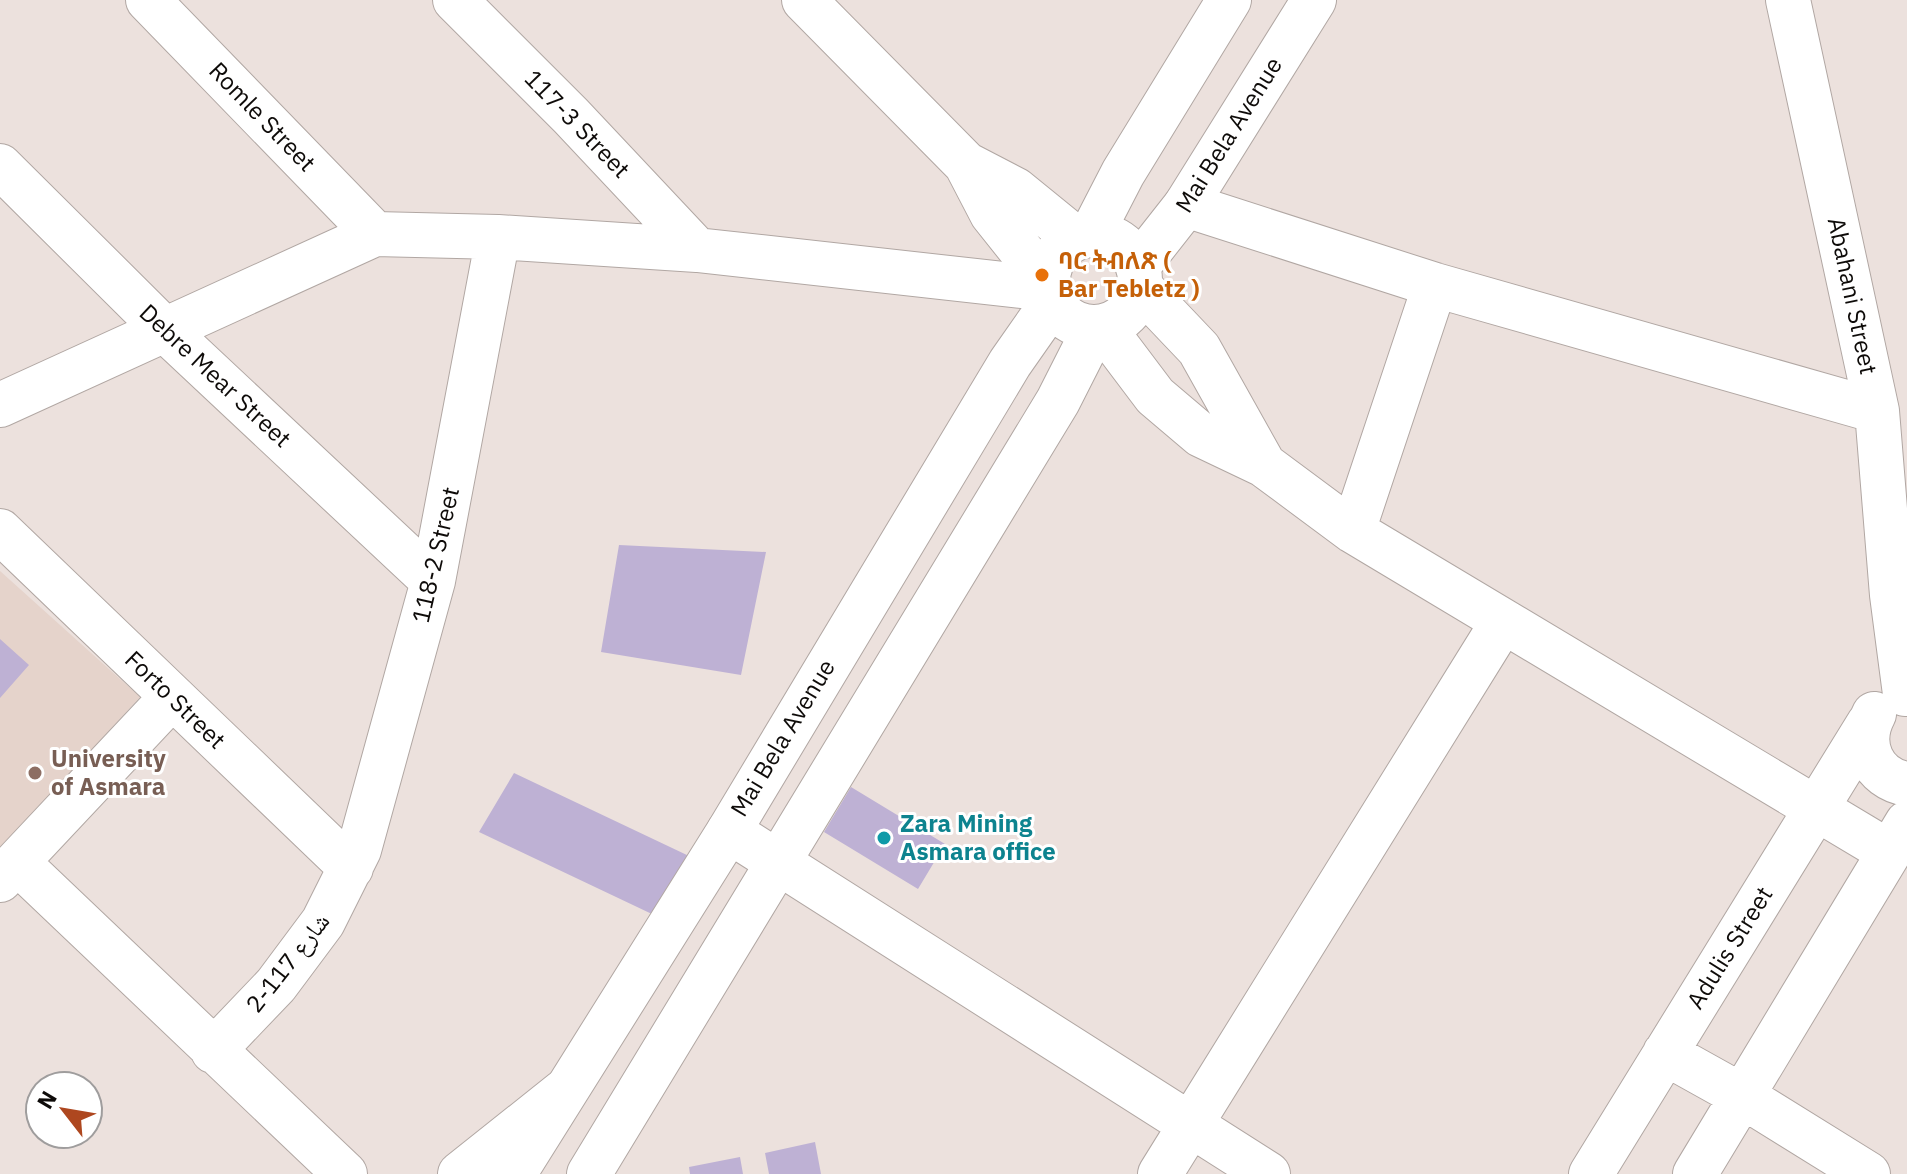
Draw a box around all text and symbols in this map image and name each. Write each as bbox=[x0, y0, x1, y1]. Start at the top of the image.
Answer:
street label: Mai Bela Avenue bbox=[1167, 51, 1289, 218]
street label: Romle Street bbox=[202, 55, 323, 178]
street label: 117-3 Street bbox=[518, 62, 637, 184]
street label: Abahani Street bbox=[1821, 214, 1885, 377]
place label: ባር ትብለጽ ( Bar Tebletz ) bbox=[1058, 244, 1200, 304]
marker: ባር ትብለጽ ( Bar Tebletz ) bbox=[1033, 266, 1051, 284]
street label: Debre Mear Street bbox=[133, 297, 298, 454]
street label: 118-2 Street bbox=[404, 484, 466, 626]
street label: Forto Street bbox=[118, 643, 233, 755]
street label: Mai Bela Avenue bbox=[723, 653, 842, 822]
place label: University of Asmara bbox=[51, 742, 166, 802]
marker: University of Asmara bbox=[26, 764, 44, 782]
place label: Zara Mining Asmara office bbox=[900, 807, 1056, 867]
marker: Zara Mining Asmara office bbox=[875, 829, 893, 847]
street label: Adulis Street bbox=[1679, 880, 1779, 1015]
street label: شارع 117-2 bbox=[238, 906, 336, 1019]
north arrow bbox=[24, 1070, 104, 1150]
text: N bbox=[30, 1085, 63, 1114]

